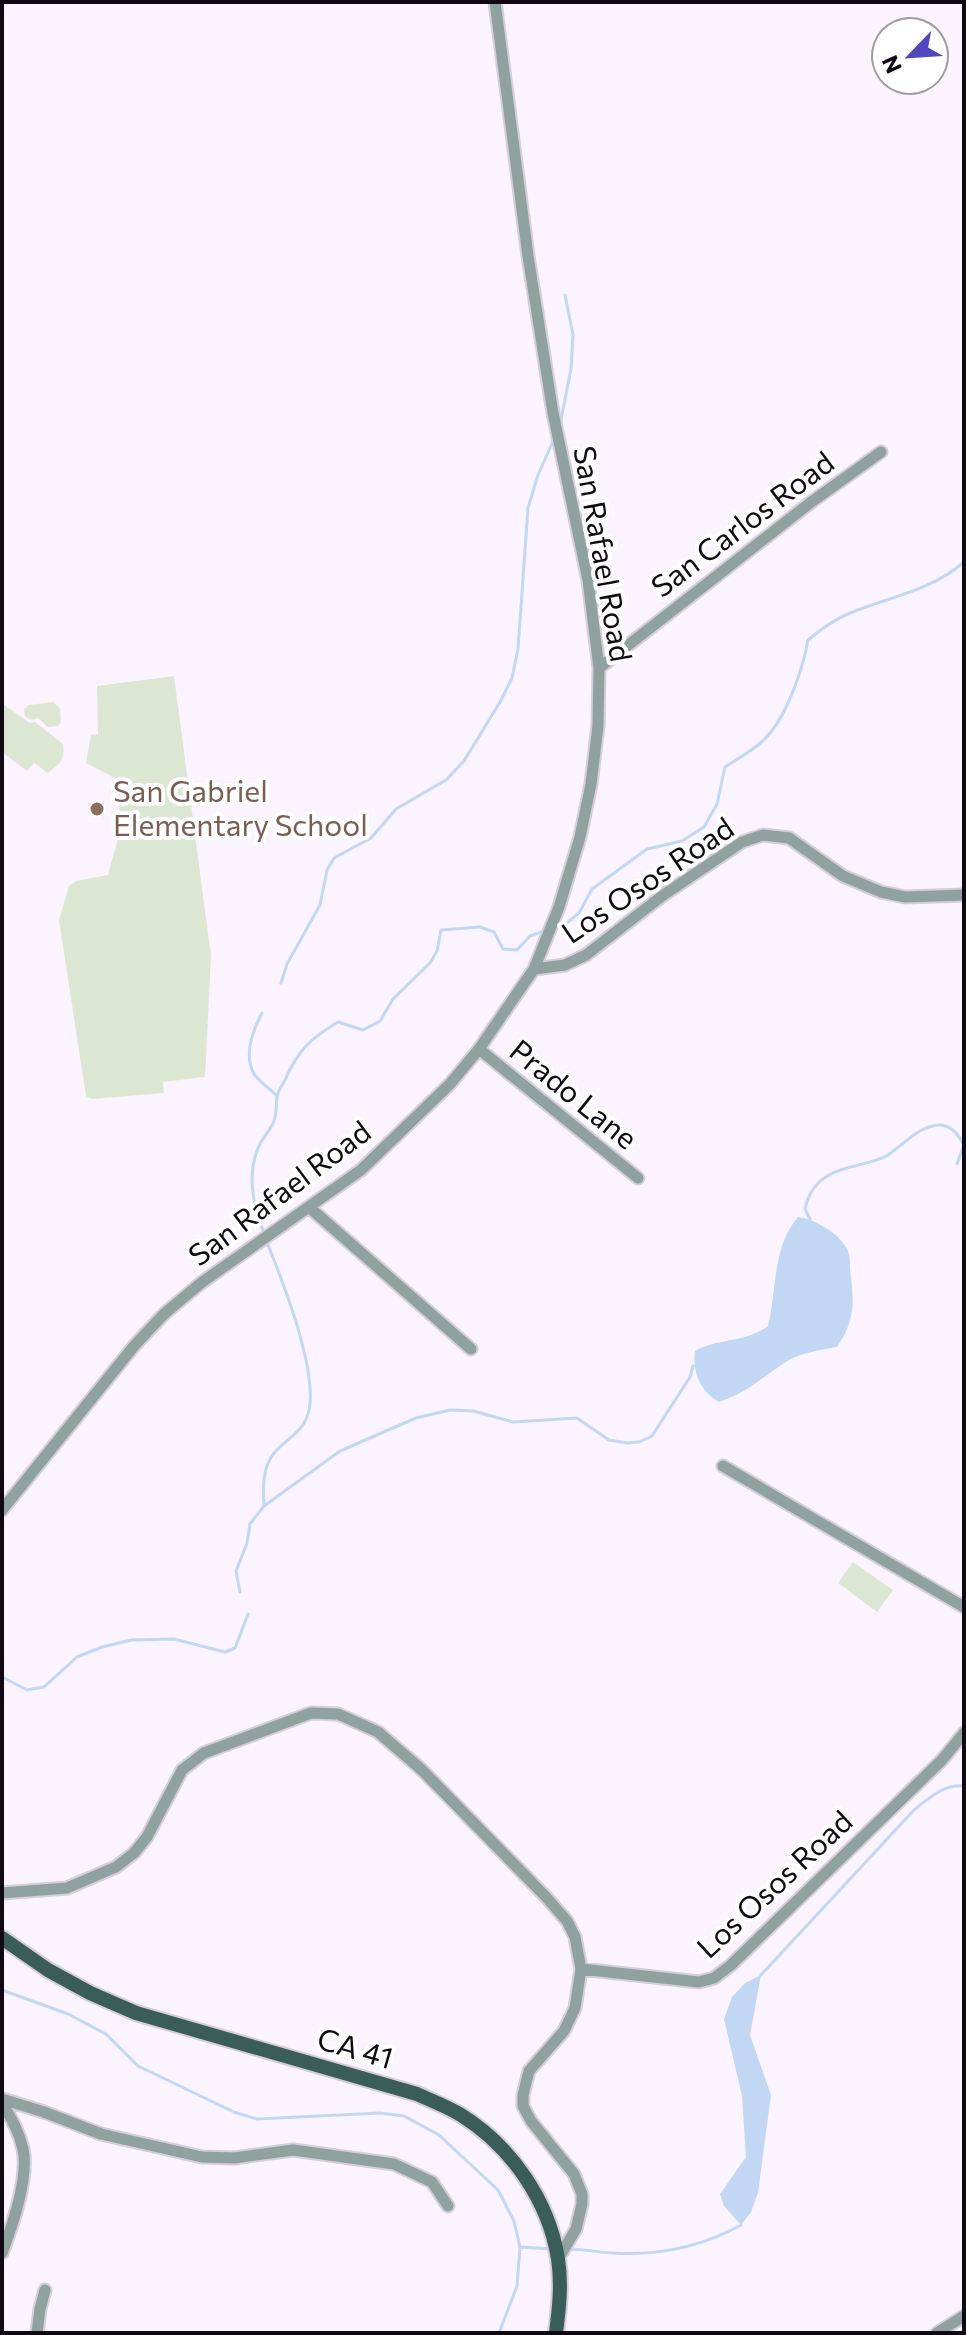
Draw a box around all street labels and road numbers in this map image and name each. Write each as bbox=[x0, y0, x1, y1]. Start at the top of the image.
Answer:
street label: San Carlos Road bbox=[643, 442, 840, 604]
street label: San Rafael Road bbox=[567, 443, 642, 664]
street label: Los Osos Road bbox=[554, 808, 740, 950]
street label: Prado Lane bbox=[503, 1031, 646, 1156]
street label: San Rafael Road bbox=[180, 1112, 377, 1273]
street label: Los Osos Road bbox=[688, 1802, 859, 1965]
street label: CA 41 bbox=[314, 2018, 398, 2075]

